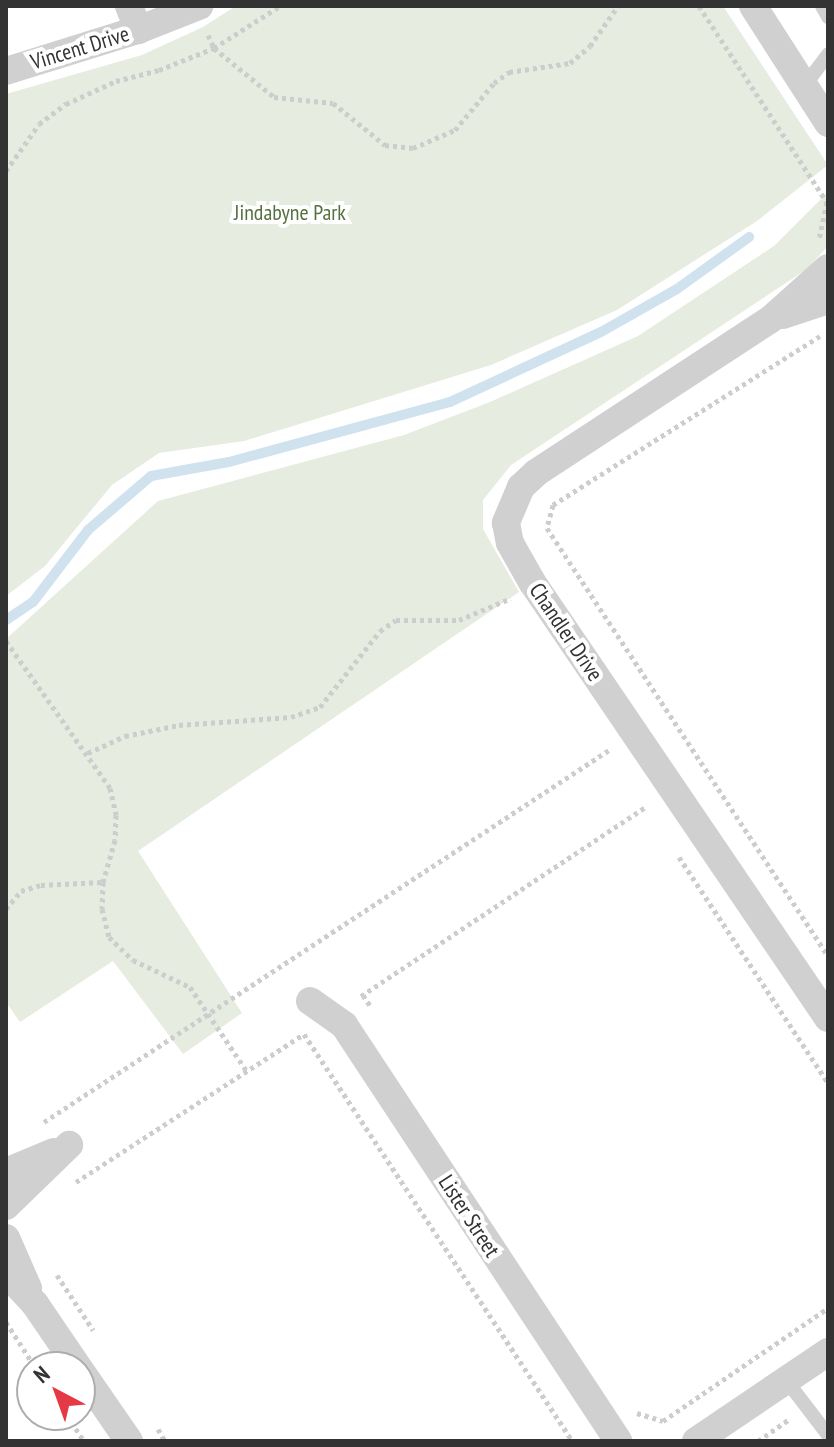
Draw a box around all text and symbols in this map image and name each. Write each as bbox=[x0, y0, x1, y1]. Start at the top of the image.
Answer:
street label: Vincent Drive bbox=[28, 21, 132, 75]
park label: Jindabyne Park bbox=[234, 200, 346, 226]
street label: Chandler Drive bbox=[524, 578, 608, 686]
street label: Lister Street bbox=[433, 1170, 505, 1262]
north arrow bbox=[16, 1351, 96, 1431]
text: N bbox=[28, 1360, 55, 1389]

